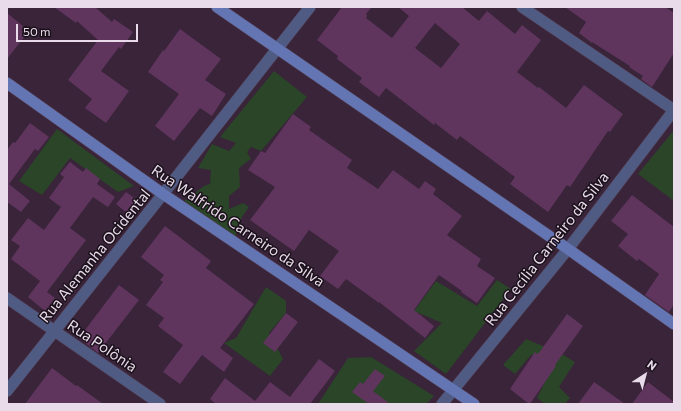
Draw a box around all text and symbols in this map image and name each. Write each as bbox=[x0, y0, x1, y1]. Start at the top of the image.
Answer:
scale bar bbox=[18, 16, 140, 42]
text: 50 m bbox=[23, 24, 51, 38]
street label: Rua Walfrido Carneiro da Silva bbox=[148, 161, 328, 291]
street label: Rua Cecília Carneiro da Silva bbox=[481, 169, 613, 329]
street label: Rua Alemanha Ocidental bbox=[36, 186, 154, 326]
street label: Rua Polônia bbox=[64, 316, 140, 376]
north arrow bbox=[625, 355, 665, 395]
text: N bbox=[645, 357, 660, 373]

